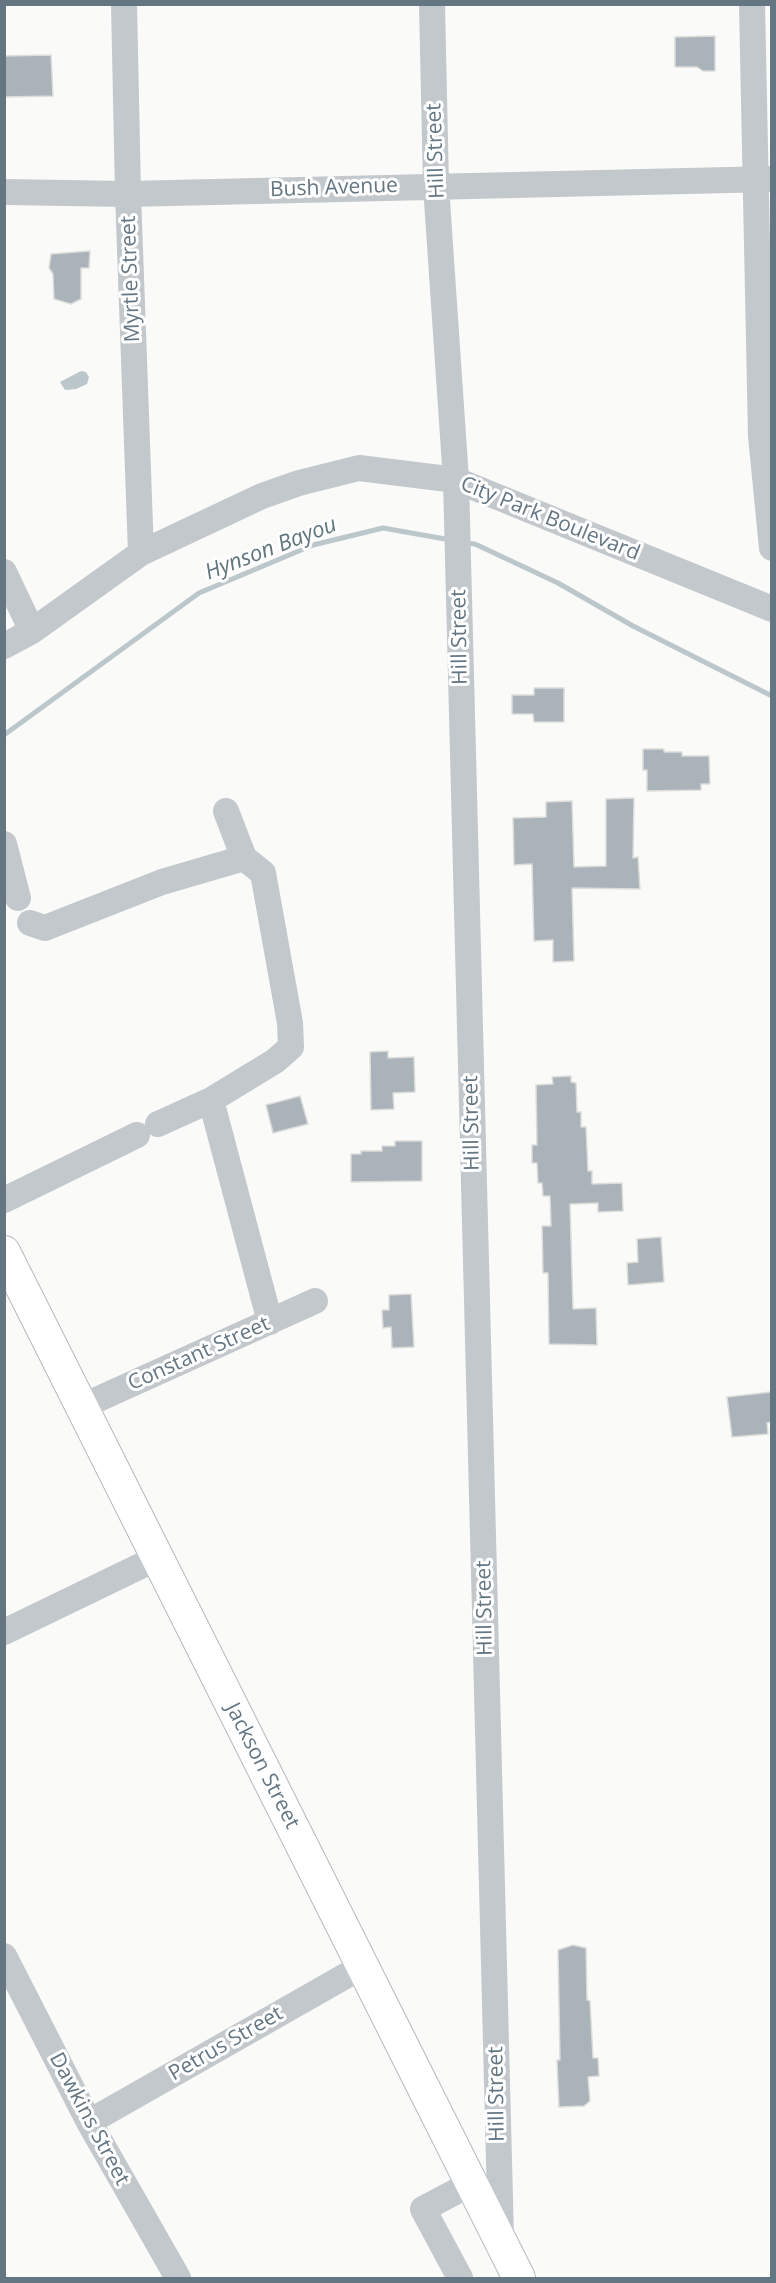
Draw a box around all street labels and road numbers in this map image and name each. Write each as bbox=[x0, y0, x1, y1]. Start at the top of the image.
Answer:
street label: Hill Street bbox=[422, 103, 450, 199]
street label: Bush Avenue bbox=[270, 173, 398, 203]
street label: Myrtle Street bbox=[116, 215, 146, 343]
street label: City Park Boulevard bbox=[457, 472, 643, 566]
street label: Hill Street bbox=[447, 589, 473, 685]
street label: Hill Street bbox=[459, 1075, 485, 1171]
street label: Constant Street bbox=[124, 1312, 274, 1396]
street label: Hill Street bbox=[472, 1560, 498, 1656]
street label: Jackson Street bbox=[219, 1699, 305, 1833]
street label: Petrus Street bbox=[164, 2001, 288, 2087]
street label: Hill Street bbox=[484, 2046, 510, 2142]
street label: Dawkins Street bbox=[43, 2048, 135, 2190]

